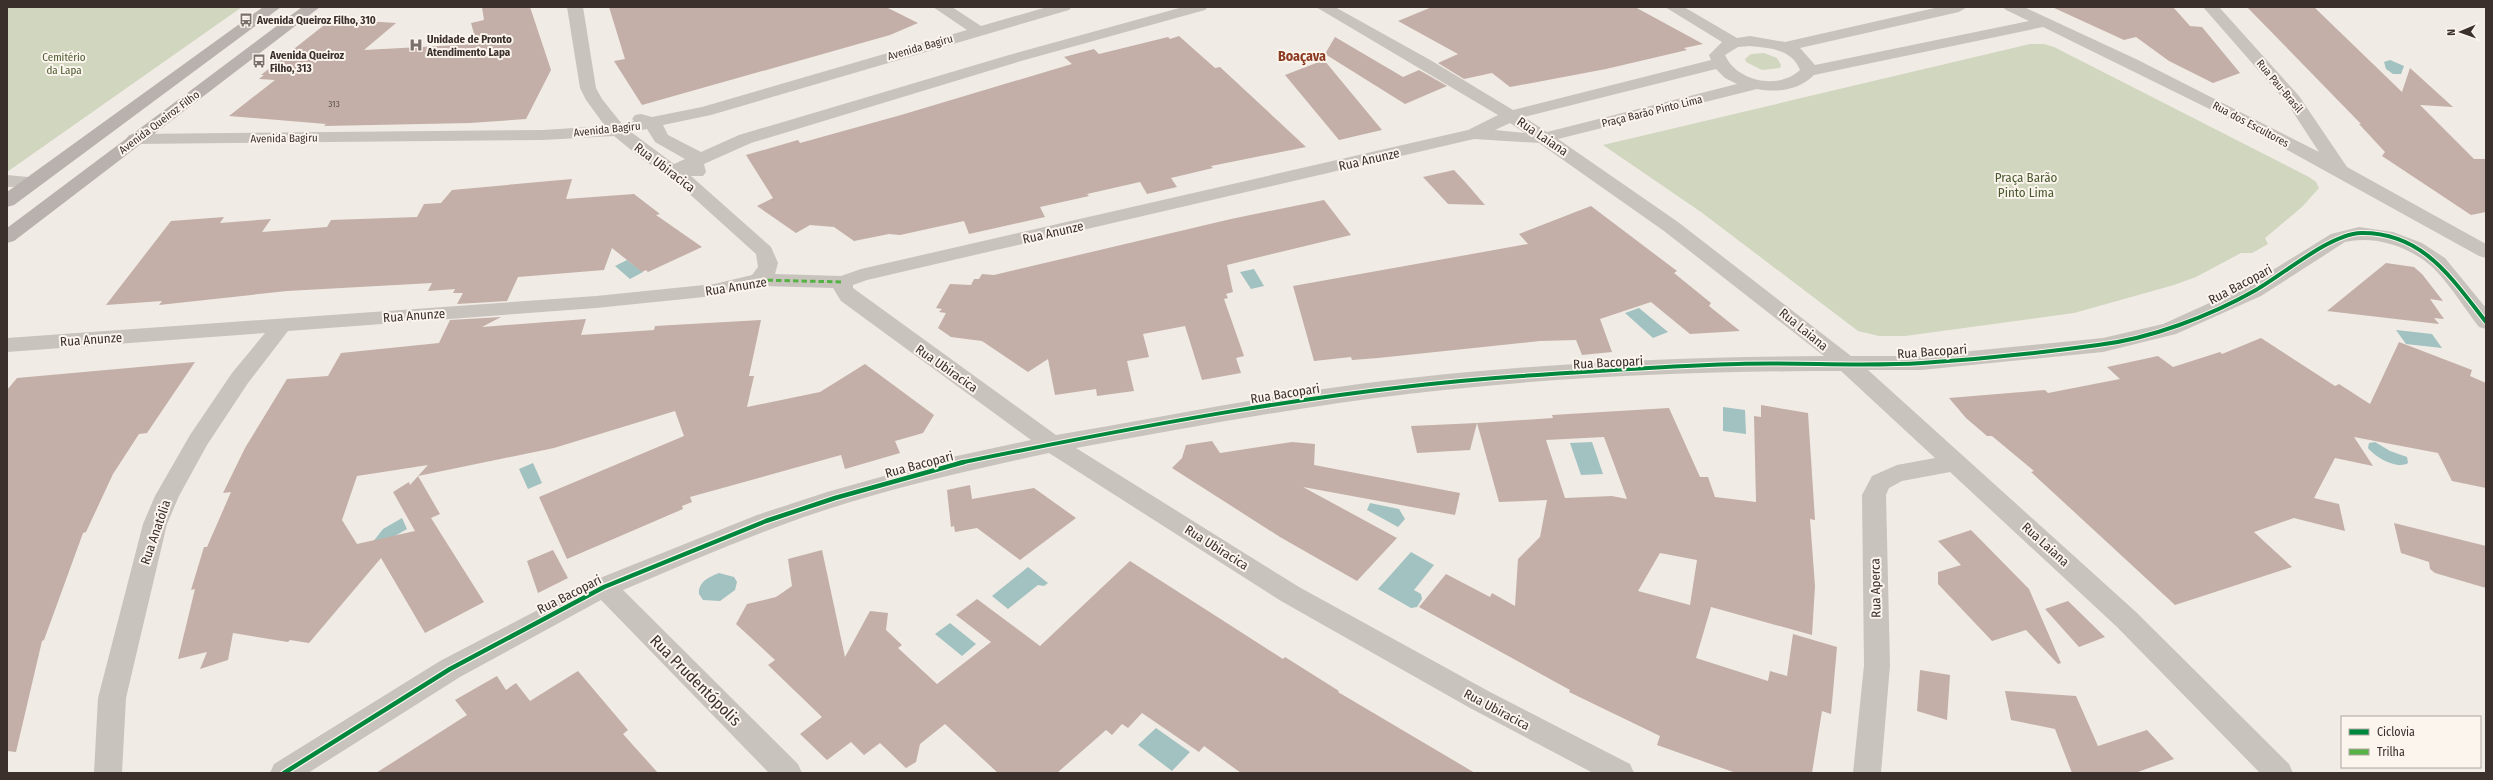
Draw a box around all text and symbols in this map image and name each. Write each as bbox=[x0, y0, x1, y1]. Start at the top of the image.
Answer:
bus stop icon: Avenida Queiroz Filho, 310 bbox=[238, 12, 254, 28]
north arrow bbox=[2441, 12, 2481, 52]
place label: Avenida Queiroz Filho, 310 bbox=[256, 14, 376, 27]
text: N bbox=[2445, 29, 2458, 36]
street label: Avenida Bagiru bbox=[886, 32, 954, 63]
place label: Unidade de Pronto Atendimento Lapa bbox=[426, 33, 512, 59]
hospital icon: Unidade de Pronto Atendimento Lapa bbox=[408, 37, 424, 53]
district label: Boaçava bbox=[1278, 48, 1326, 66]
place label: Avenida Queiroz Filho, 313 bbox=[269, 49, 345, 75]
park label: Cemitério da Lapa bbox=[42, 51, 86, 77]
bus stop icon: Avenida Queiroz Filho, 313 bbox=[251, 53, 267, 69]
street label: Rua Pau-Brasil bbox=[2254, 57, 2306, 116]
street label: Avenida Queiroz Filho bbox=[117, 88, 202, 157]
street label: Praça Barão Pinto Lima bbox=[1600, 93, 1704, 130]
house number: 313 bbox=[328, 99, 340, 109]
street label: Rua dos Escultores bbox=[2210, 99, 2291, 150]
street label: Rua Laiana bbox=[1514, 114, 1571, 159]
street label: Avenida Bagiru bbox=[573, 120, 641, 139]
street label: Avenida Bagiru bbox=[250, 131, 318, 146]
street label: Rua Ubiracica bbox=[631, 140, 698, 195]
street label: Rua Anunze bbox=[1337, 145, 1401, 174]
park label: Praça Barão Pinto Lima bbox=[1995, 170, 2058, 200]
street label: Rua Anunze bbox=[1021, 218, 1085, 247]
street label: Rua Bacopari bbox=[2206, 261, 2275, 307]
street label: Rua Anunze bbox=[704, 274, 768, 299]
street label: Rua Laiana bbox=[1776, 305, 1831, 354]
street label: Rua Anunze bbox=[383, 306, 446, 325]
street label: Rua Anunze bbox=[60, 330, 123, 349]
street label: Rua Ubiracica bbox=[913, 342, 981, 395]
street label: Rua Bacopari bbox=[1897, 342, 1967, 361]
street label: Rua Bacopari bbox=[1573, 353, 1643, 372]
street label: Rua Bacopari bbox=[1249, 381, 1321, 406]
street label: Rua Bacopari bbox=[883, 448, 955, 481]
street label: Rua Anatólia bbox=[137, 498, 174, 566]
street label: Rua Laiana bbox=[2019, 519, 2072, 569]
street label: Rua Ubiracica bbox=[1182, 522, 1251, 573]
street label: Rua Aperca bbox=[1867, 558, 1884, 618]
street label: Rua Bacopari bbox=[535, 572, 604, 617]
street label: Rua Prudentópolis bbox=[646, 631, 745, 730]
street label: Rua Ubiracica bbox=[1461, 686, 1532, 733]
legend bbox=[2341, 716, 2481, 768]
text: Ciclovia bbox=[2377, 725, 2415, 739]
text: Trilha bbox=[2377, 745, 2405, 759]

